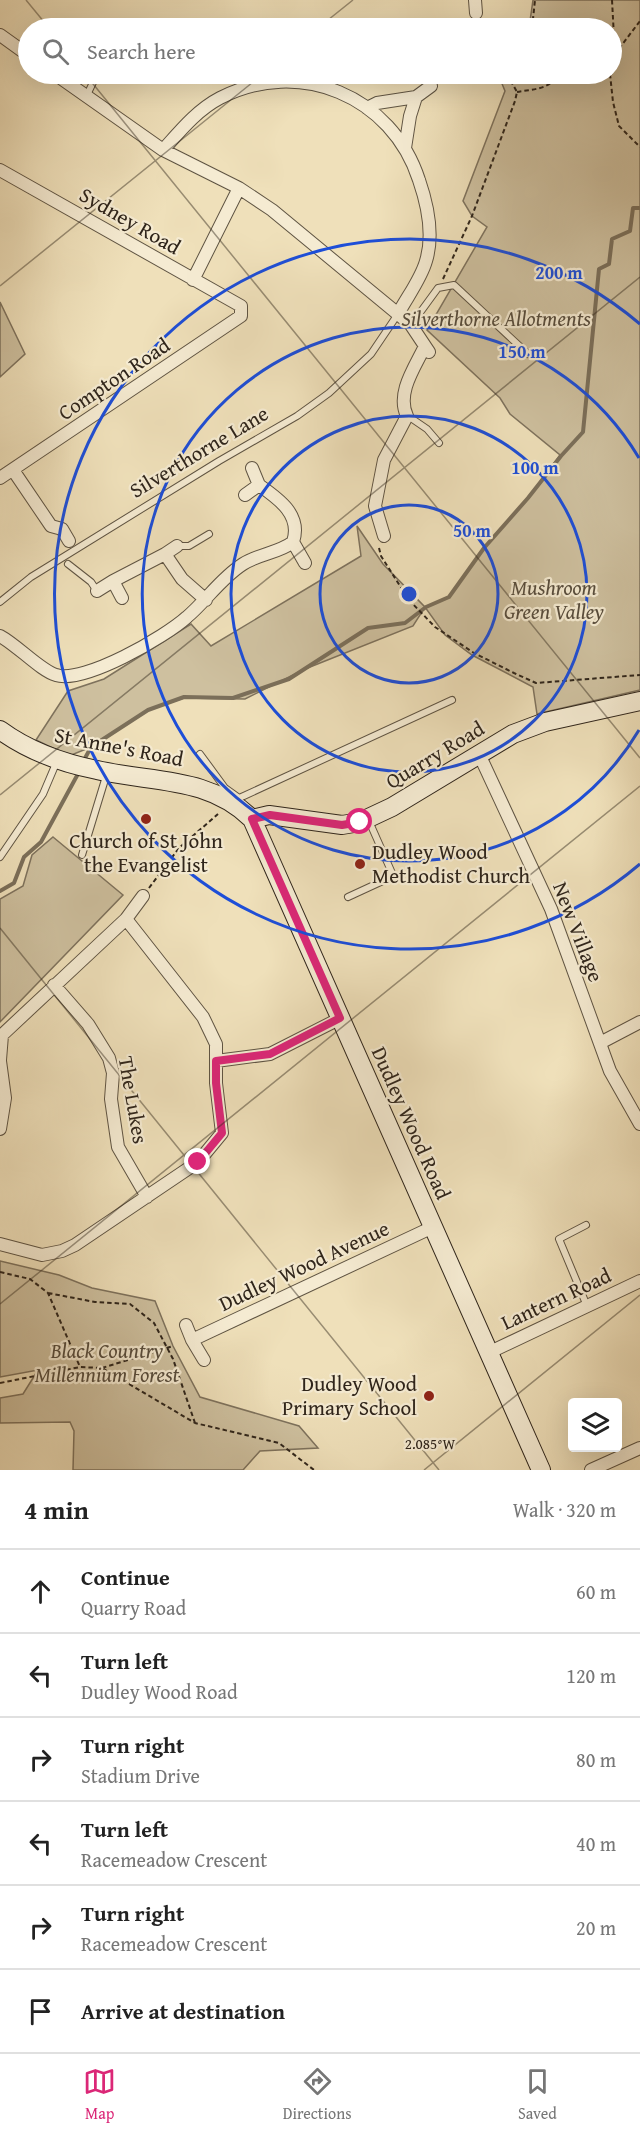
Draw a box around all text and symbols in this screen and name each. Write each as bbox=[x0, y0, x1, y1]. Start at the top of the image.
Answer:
search box bbox=[18, 18, 622, 84]
icon: search bbox=[39, 35, 72, 68]
text: Search here bbox=[87, 35, 196, 67]
street label: Sydney Road bbox=[74, 179, 187, 263]
text: 200 m bbox=[535, 259, 583, 286]
park label: Silverthorne Allotments bbox=[401, 303, 591, 334]
street label: Compton Road bbox=[52, 329, 177, 428]
text: 150 m bbox=[498, 338, 546, 365]
street label: Silverthorne Lane bbox=[123, 398, 274, 505]
text: 100 m bbox=[511, 454, 559, 481]
text: 50 m bbox=[453, 517, 492, 544]
park label: Mushroom Green Valley bbox=[504, 572, 604, 627]
centre of rings bbox=[399, 584, 419, 604]
street label: Quarry Road bbox=[379, 712, 491, 796]
street label: St Anne's Road bbox=[52, 719, 187, 774]
route start bbox=[346, 808, 372, 834]
marker: Church of St John the Evangelist bbox=[139, 812, 153, 826]
place label: Church of St John the Evangelist bbox=[69, 825, 223, 880]
place label: Dudley Wood Methodist Church bbox=[372, 836, 530, 891]
marker: Dudley Wood Methodist Church bbox=[353, 857, 367, 871]
street label: New Village bbox=[545, 877, 612, 986]
street label: Dudley Wood Road bbox=[364, 1041, 459, 1205]
street label: The Lukes bbox=[111, 1054, 156, 1146]
route end bbox=[184, 1148, 210, 1174]
street label: Dudley Wood Avenue bbox=[213, 1212, 394, 1319]
street label: Lantern Road bbox=[496, 1259, 617, 1338]
park label: Black Country Millennium Forest bbox=[35, 1335, 180, 1390]
place label: Dudley Wood Primary School bbox=[282, 1368, 418, 1423]
marker: Dudley Wood Primary School bbox=[422, 1389, 436, 1403]
map controls bbox=[568, 1398, 622, 1452]
button: layers bbox=[568, 1398, 622, 1452]
text: 2.085°W bbox=[405, 1433, 456, 1454]
text: 4 min bbox=[24, 1490, 89, 1529]
text: Walk · 320 m bbox=[513, 1495, 616, 1524]
text: Continue bbox=[81, 1561, 170, 1593]
icon: ahead bbox=[24, 1575, 57, 1608]
text: 60 m bbox=[576, 1577, 616, 1606]
text: Quarry Road bbox=[81, 1593, 186, 1622]
text: Turn left bbox=[81, 1645, 168, 1677]
icon: left bbox=[24, 1659, 57, 1692]
text: 120 m bbox=[566, 1661, 616, 1690]
text: Dudley Wood Road bbox=[81, 1677, 238, 1706]
text: Turn right bbox=[81, 1729, 184, 1761]
icon: right bbox=[24, 1743, 57, 1776]
text: 80 m bbox=[576, 1745, 616, 1774]
text: Stadium Drive bbox=[81, 1761, 200, 1790]
text: Turn left bbox=[81, 1813, 168, 1845]
icon: left bbox=[24, 1827, 57, 1860]
text: 40 m bbox=[576, 1829, 616, 1858]
text: Racemeadow Crescent bbox=[81, 1845, 267, 1874]
text: Turn right bbox=[81, 1897, 184, 1929]
icon: right bbox=[24, 1911, 57, 1944]
text: 20 m bbox=[576, 1913, 616, 1942]
text: Racemeadow Crescent bbox=[81, 1929, 267, 1958]
icon: arrive bbox=[24, 1995, 57, 2028]
text: Arrive at destination bbox=[81, 1995, 285, 2027]
tab: Map bbox=[83, 2065, 116, 2125]
tab: Directions bbox=[283, 2065, 352, 2125]
tab: Saved bbox=[518, 2065, 557, 2125]

